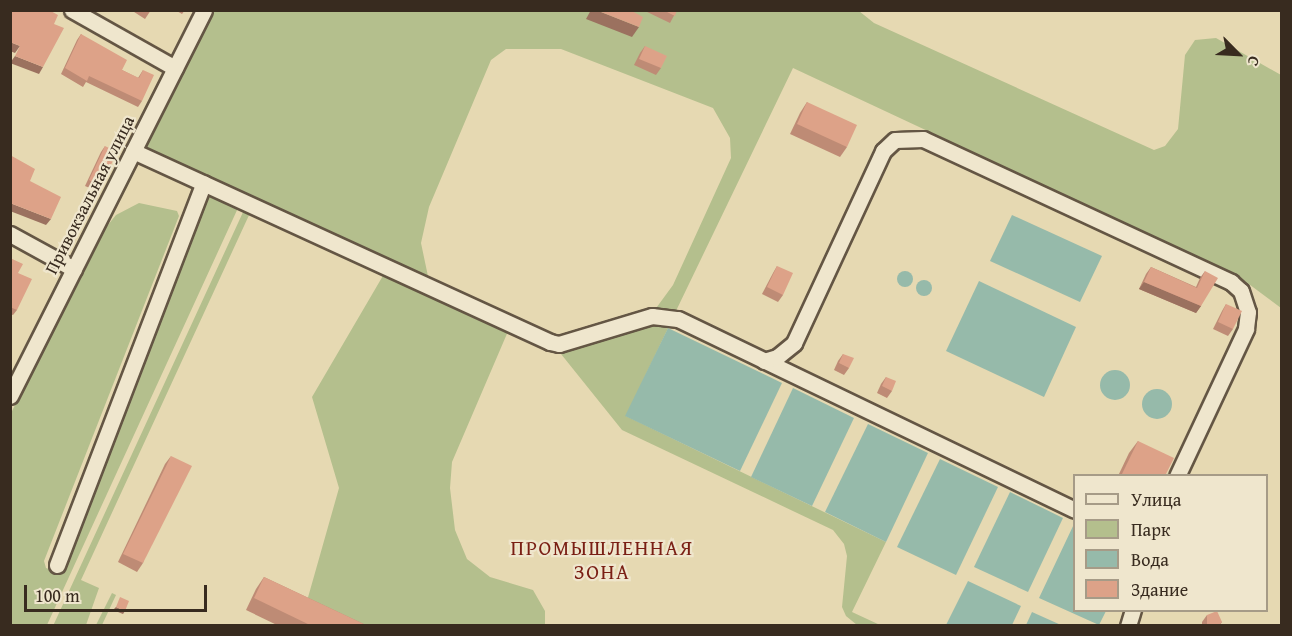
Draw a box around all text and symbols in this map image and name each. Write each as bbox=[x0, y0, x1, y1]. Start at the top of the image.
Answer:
north arrow bbox=[1208, 24, 1268, 84]
text: С bbox=[1242, 52, 1267, 70]
street label: Привокзальная улица bbox=[41, 112, 139, 278]
legend bbox=[1073, 474, 1268, 612]
text: Улица bbox=[1131, 486, 1181, 513]
text: Парк bbox=[1131, 516, 1170, 543]
district label: ПРОМЫШЛЕННАЯ ЗОНА bbox=[511, 535, 693, 585]
text: Вода bbox=[1131, 546, 1169, 573]
scale bar bbox=[27, 573, 210, 611]
text: Здание bbox=[1131, 576, 1188, 603]
text: 100 m bbox=[35, 582, 80, 609]

